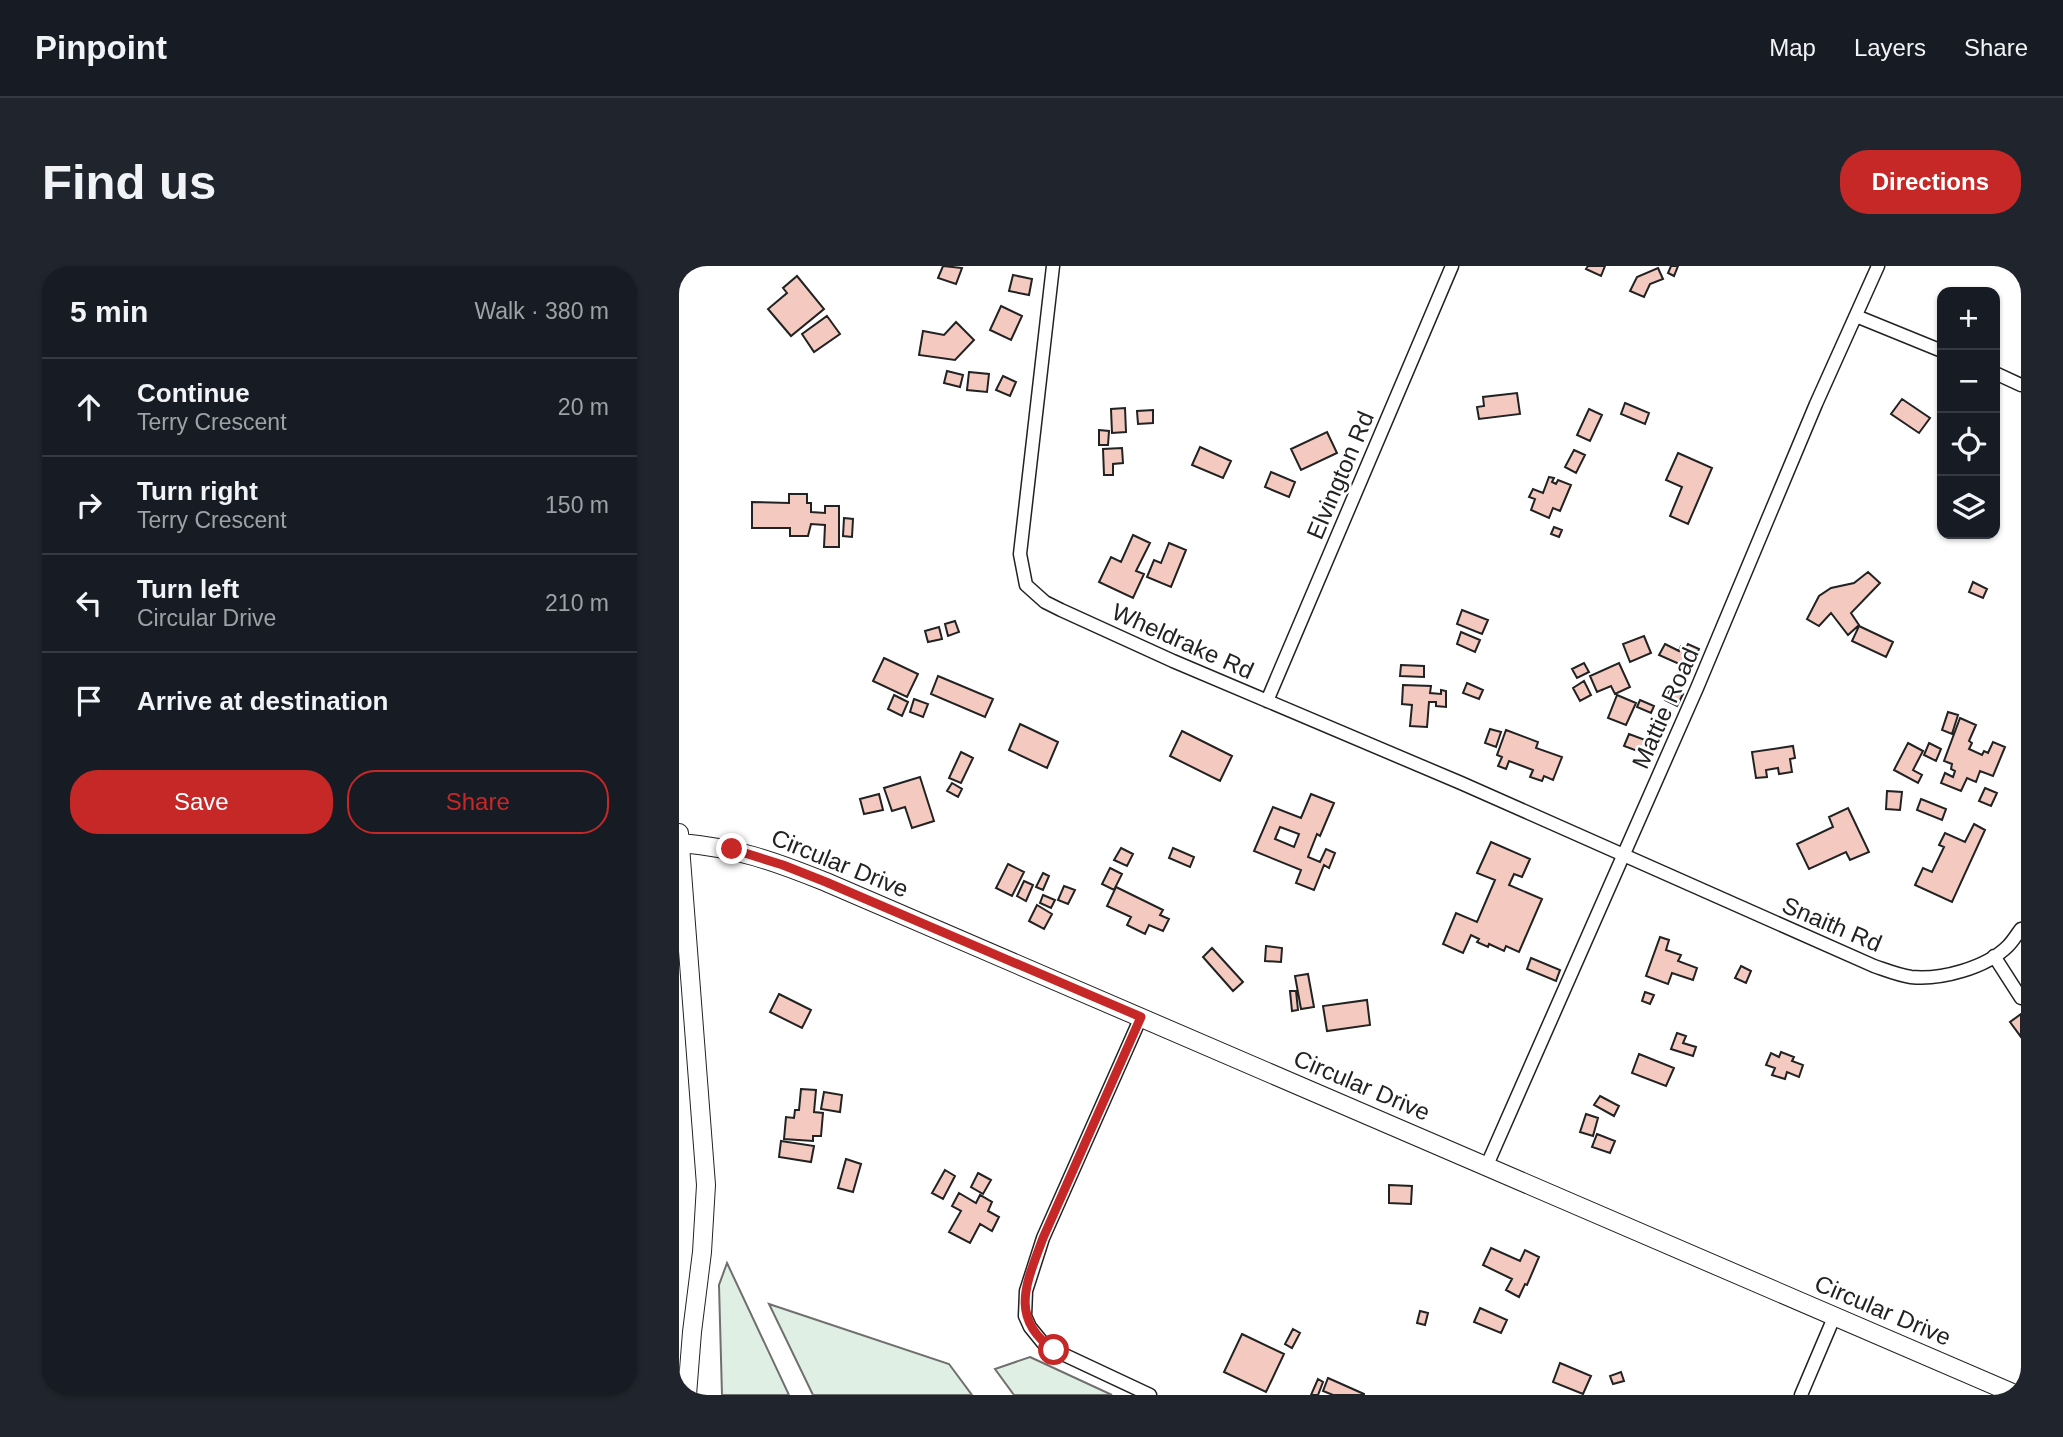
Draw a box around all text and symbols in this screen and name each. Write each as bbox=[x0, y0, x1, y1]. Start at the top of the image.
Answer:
text: Pinpoint bbox=[35, 29, 167, 66]
text: Map bbox=[1769, 34, 1816, 61]
text: Layers bbox=[1854, 34, 1926, 61]
text: Share bbox=[1964, 34, 2028, 61]
button: Directions bbox=[1840, 150, 2021, 214]
text: Find us bbox=[42, 155, 216, 209]
map controls bbox=[1937, 287, 2000, 539]
button: + bbox=[1937, 287, 2000, 350]
text: 5 min bbox=[70, 295, 148, 328]
text: Walk · 380 m bbox=[474, 298, 609, 324]
button: − bbox=[1937, 350, 2000, 413]
text: Continue bbox=[137, 378, 250, 408]
icon: ahead bbox=[70, 388, 108, 426]
text: 20 m bbox=[558, 394, 609, 420]
street label: Elvington Rd bbox=[1301, 407, 1379, 543]
text: Terry Crescent bbox=[137, 409, 287, 435]
button: locate bbox=[1937, 413, 2000, 476]
text: Turn right bbox=[137, 476, 258, 506]
button: layers bbox=[1937, 476, 2000, 539]
icon: right bbox=[70, 486, 108, 524]
text: 150 m bbox=[545, 492, 609, 518]
text: Terry Crescent bbox=[137, 507, 287, 533]
text: Turn left bbox=[137, 574, 239, 604]
icon: left bbox=[70, 584, 108, 622]
text: 210 m bbox=[545, 590, 609, 616]
street label: Wheldrake Rd bbox=[1108, 598, 1258, 684]
text: Circular Drive bbox=[137, 605, 276, 631]
street label: Mattie Road bbox=[1626, 643, 1704, 773]
icon: arrive bbox=[70, 682, 108, 720]
text: Arrive at destination bbox=[137, 686, 388, 716]
button: Save bbox=[70, 770, 333, 834]
button: Share bbox=[347, 770, 609, 834]
street label: Circular Drive bbox=[768, 823, 912, 903]
route end bbox=[716, 833, 747, 864]
street label: Snaith Rd bbox=[1778, 891, 1886, 957]
street label: Circular Drive bbox=[1290, 1044, 1434, 1126]
street label: Circular Drive bbox=[1811, 1269, 1955, 1351]
route start bbox=[1038, 1334, 1069, 1365]

